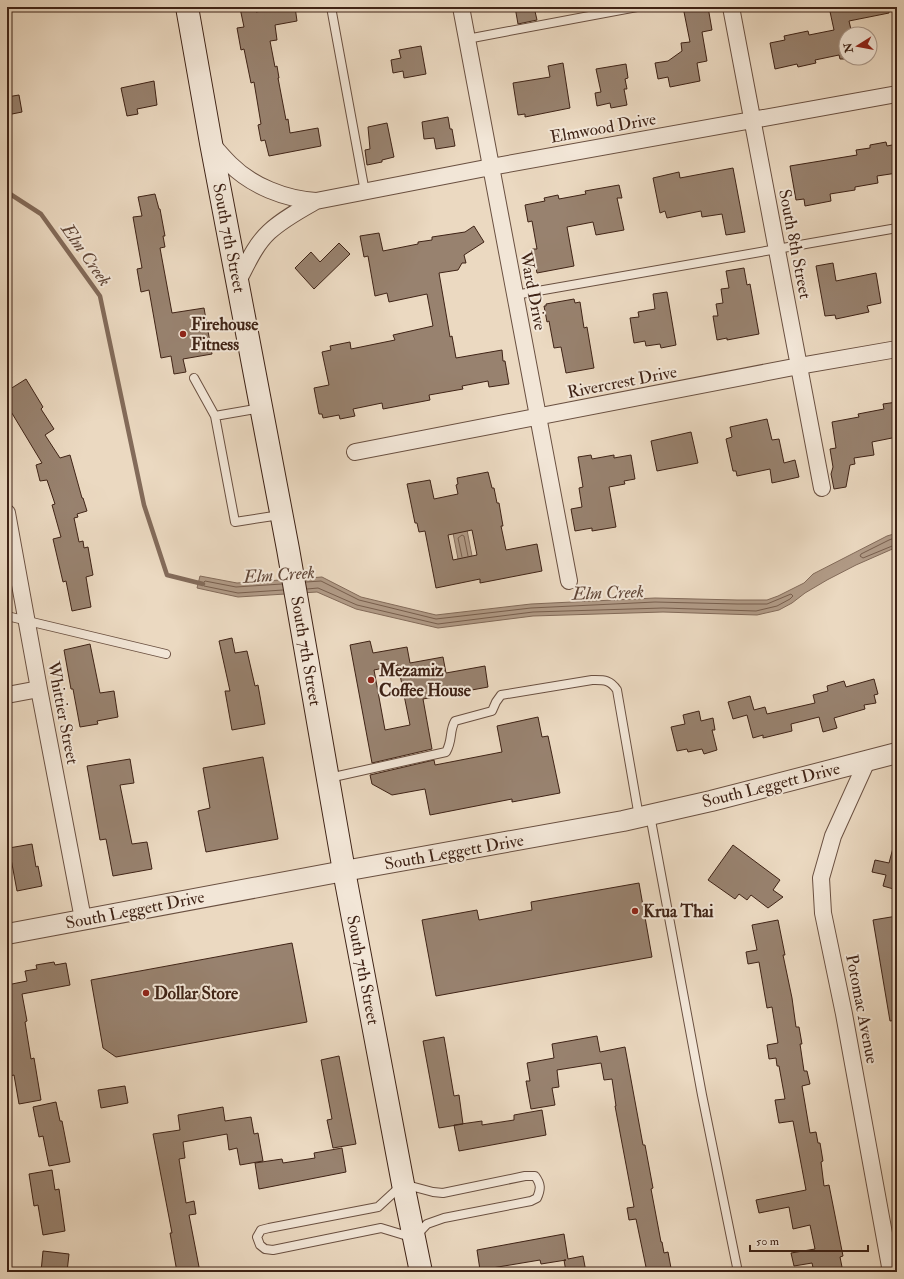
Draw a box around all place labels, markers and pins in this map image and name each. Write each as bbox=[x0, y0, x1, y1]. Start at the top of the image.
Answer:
place label: Firehouse Fitness bbox=[191, 314, 259, 355]
marker: Firehouse Fitness bbox=[178, 329, 188, 339]
place label: Mezamiz Coffee House bbox=[378, 660, 472, 701]
marker: Mezamiz Coffee House bbox=[366, 675, 376, 685]
place label: Krua Thai bbox=[643, 901, 714, 922]
marker: Krua Thai bbox=[630, 906, 640, 916]
place label: Dollar Store bbox=[154, 983, 239, 1004]
marker: Dollar Store bbox=[141, 988, 151, 998]

